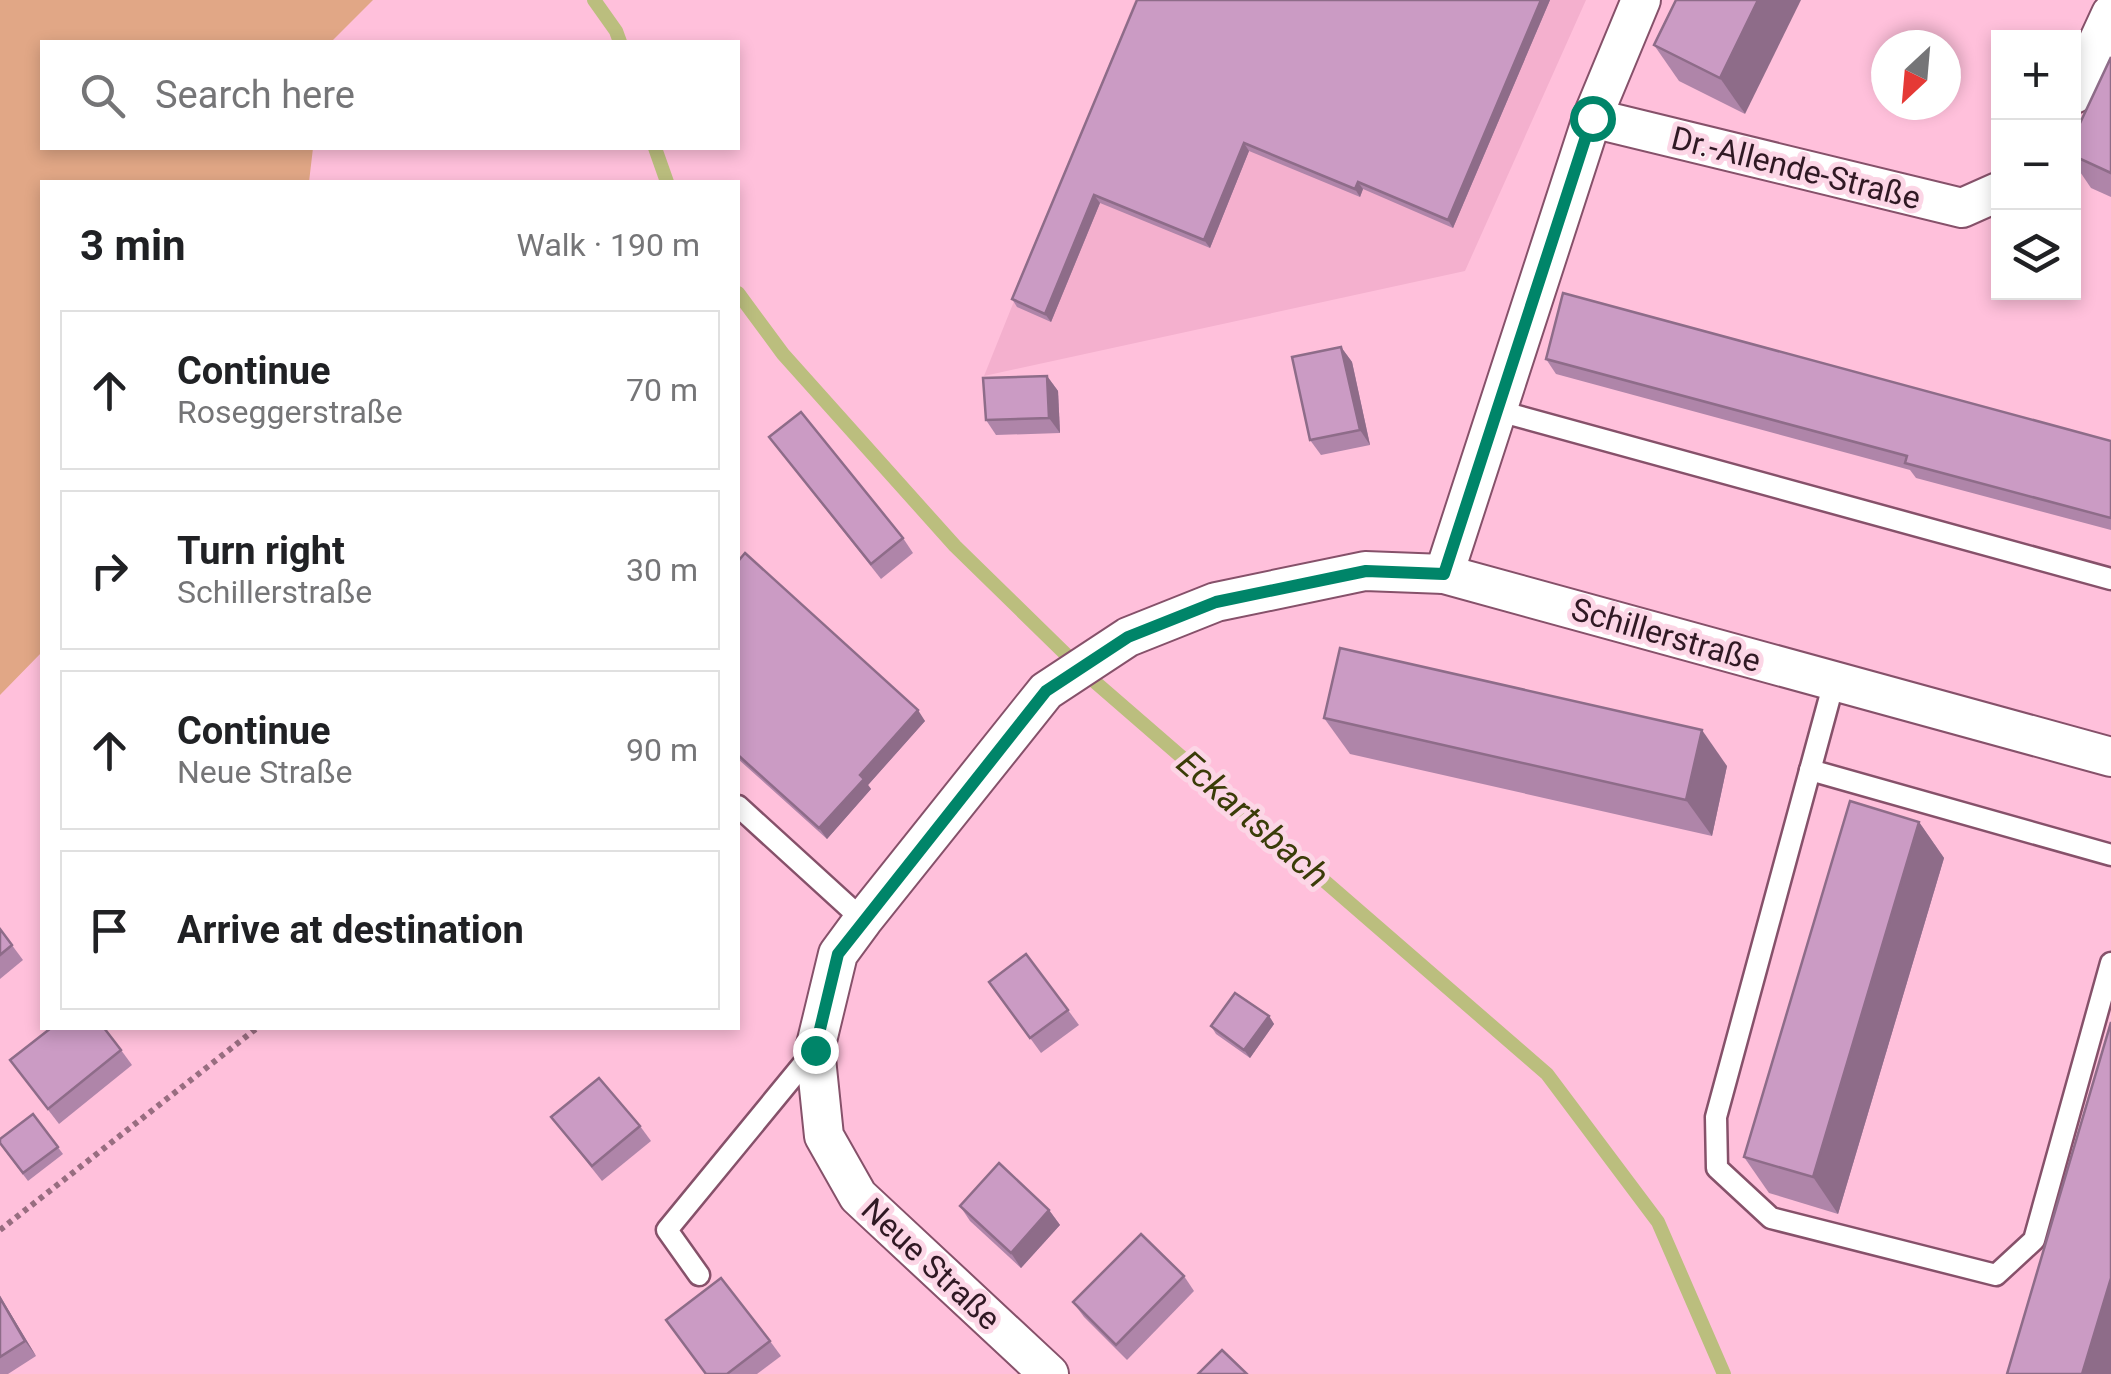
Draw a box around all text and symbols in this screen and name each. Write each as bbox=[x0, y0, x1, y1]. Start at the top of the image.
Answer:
north arrow bbox=[1871, 30, 1961, 120]
map controls bbox=[1991, 30, 2081, 300]
button: + bbox=[1991, 30, 2081, 120]
search box bbox=[40, 40, 740, 150]
icon: search bbox=[75, 68, 130, 123]
text: Search here bbox=[155, 73, 355, 117]
route start bbox=[1570, 96, 1616, 142]
street label: Dr.-Allende-Straße bbox=[1668, 119, 1924, 217]
button: − bbox=[1991, 120, 2081, 210]
button: layers bbox=[1991, 210, 2081, 300]
text: 3 min bbox=[80, 221, 186, 270]
text: Walk · 190 m bbox=[517, 226, 700, 264]
text: Continue bbox=[177, 349, 331, 393]
icon: ahead bbox=[82, 363, 137, 418]
text: 70 m bbox=[626, 371, 698, 409]
text: Roseggerstraße bbox=[177, 393, 403, 431]
text: Turn right bbox=[177, 529, 345, 573]
icon: right bbox=[82, 543, 137, 598]
text: 30 m bbox=[626, 551, 698, 589]
text: Schillerstraße bbox=[177, 573, 372, 611]
street label: Schillerstraße bbox=[1567, 590, 1765, 680]
text: Continue bbox=[177, 709, 331, 753]
icon: ahead bbox=[82, 723, 137, 778]
text: 90 m bbox=[626, 731, 698, 769]
water label: Eckartsbach bbox=[1168, 742, 1337, 896]
text: Neue Straße bbox=[177, 753, 352, 791]
icon: arrive bbox=[82, 903, 137, 958]
text: Arrive at destination bbox=[177, 908, 524, 952]
route end bbox=[793, 1028, 839, 1074]
street label: Neue Straße bbox=[854, 1190, 1008, 1338]

